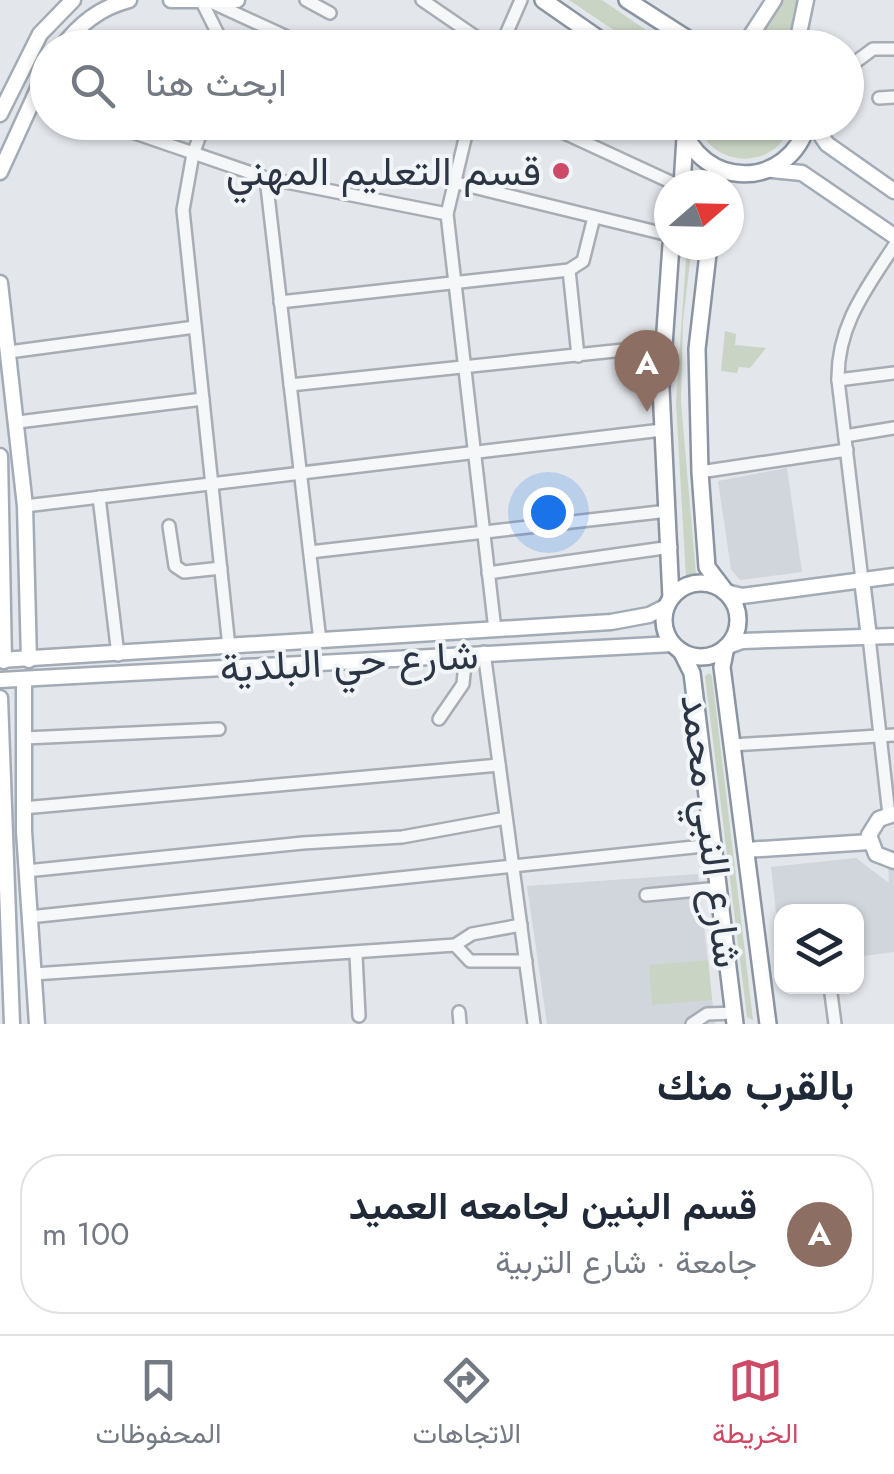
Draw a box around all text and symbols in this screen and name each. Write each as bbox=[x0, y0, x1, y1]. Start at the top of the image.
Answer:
search box bbox=[30, 30, 864, 140]
text: ابحث هنا bbox=[145, 55, 287, 110]
icon: search bbox=[65, 58, 120, 113]
place label: قسم التعليم المهني bbox=[226, 142, 541, 204]
marker: قسم التعليم المهني bbox=[550, 160, 572, 182]
north arrow bbox=[654, 170, 744, 260]
pin: A bbox=[614, 330, 680, 412]
your location bbox=[523, 487, 574, 538]
street label: شارع حي البلدية bbox=[218, 625, 480, 701]
street label: شارع النبي محمد bbox=[662, 691, 758, 972]
map controls bbox=[774, 904, 864, 994]
button: layers bbox=[774, 904, 864, 994]
text: بالقرب منك bbox=[657, 1055, 854, 1116]
text: قسم البنين لجامعه العميد bbox=[349, 1178, 757, 1233]
text: 100 m bbox=[42, 1211, 129, 1257]
text: A bbox=[808, 1211, 831, 1257]
text: جامعة · شارع التربية bbox=[495, 1239, 757, 1285]
tab: المحفوظات bbox=[95, 1353, 222, 1458]
tab: الاتجاهات bbox=[412, 1353, 521, 1458]
tab: الخريطة bbox=[712, 1353, 799, 1458]

